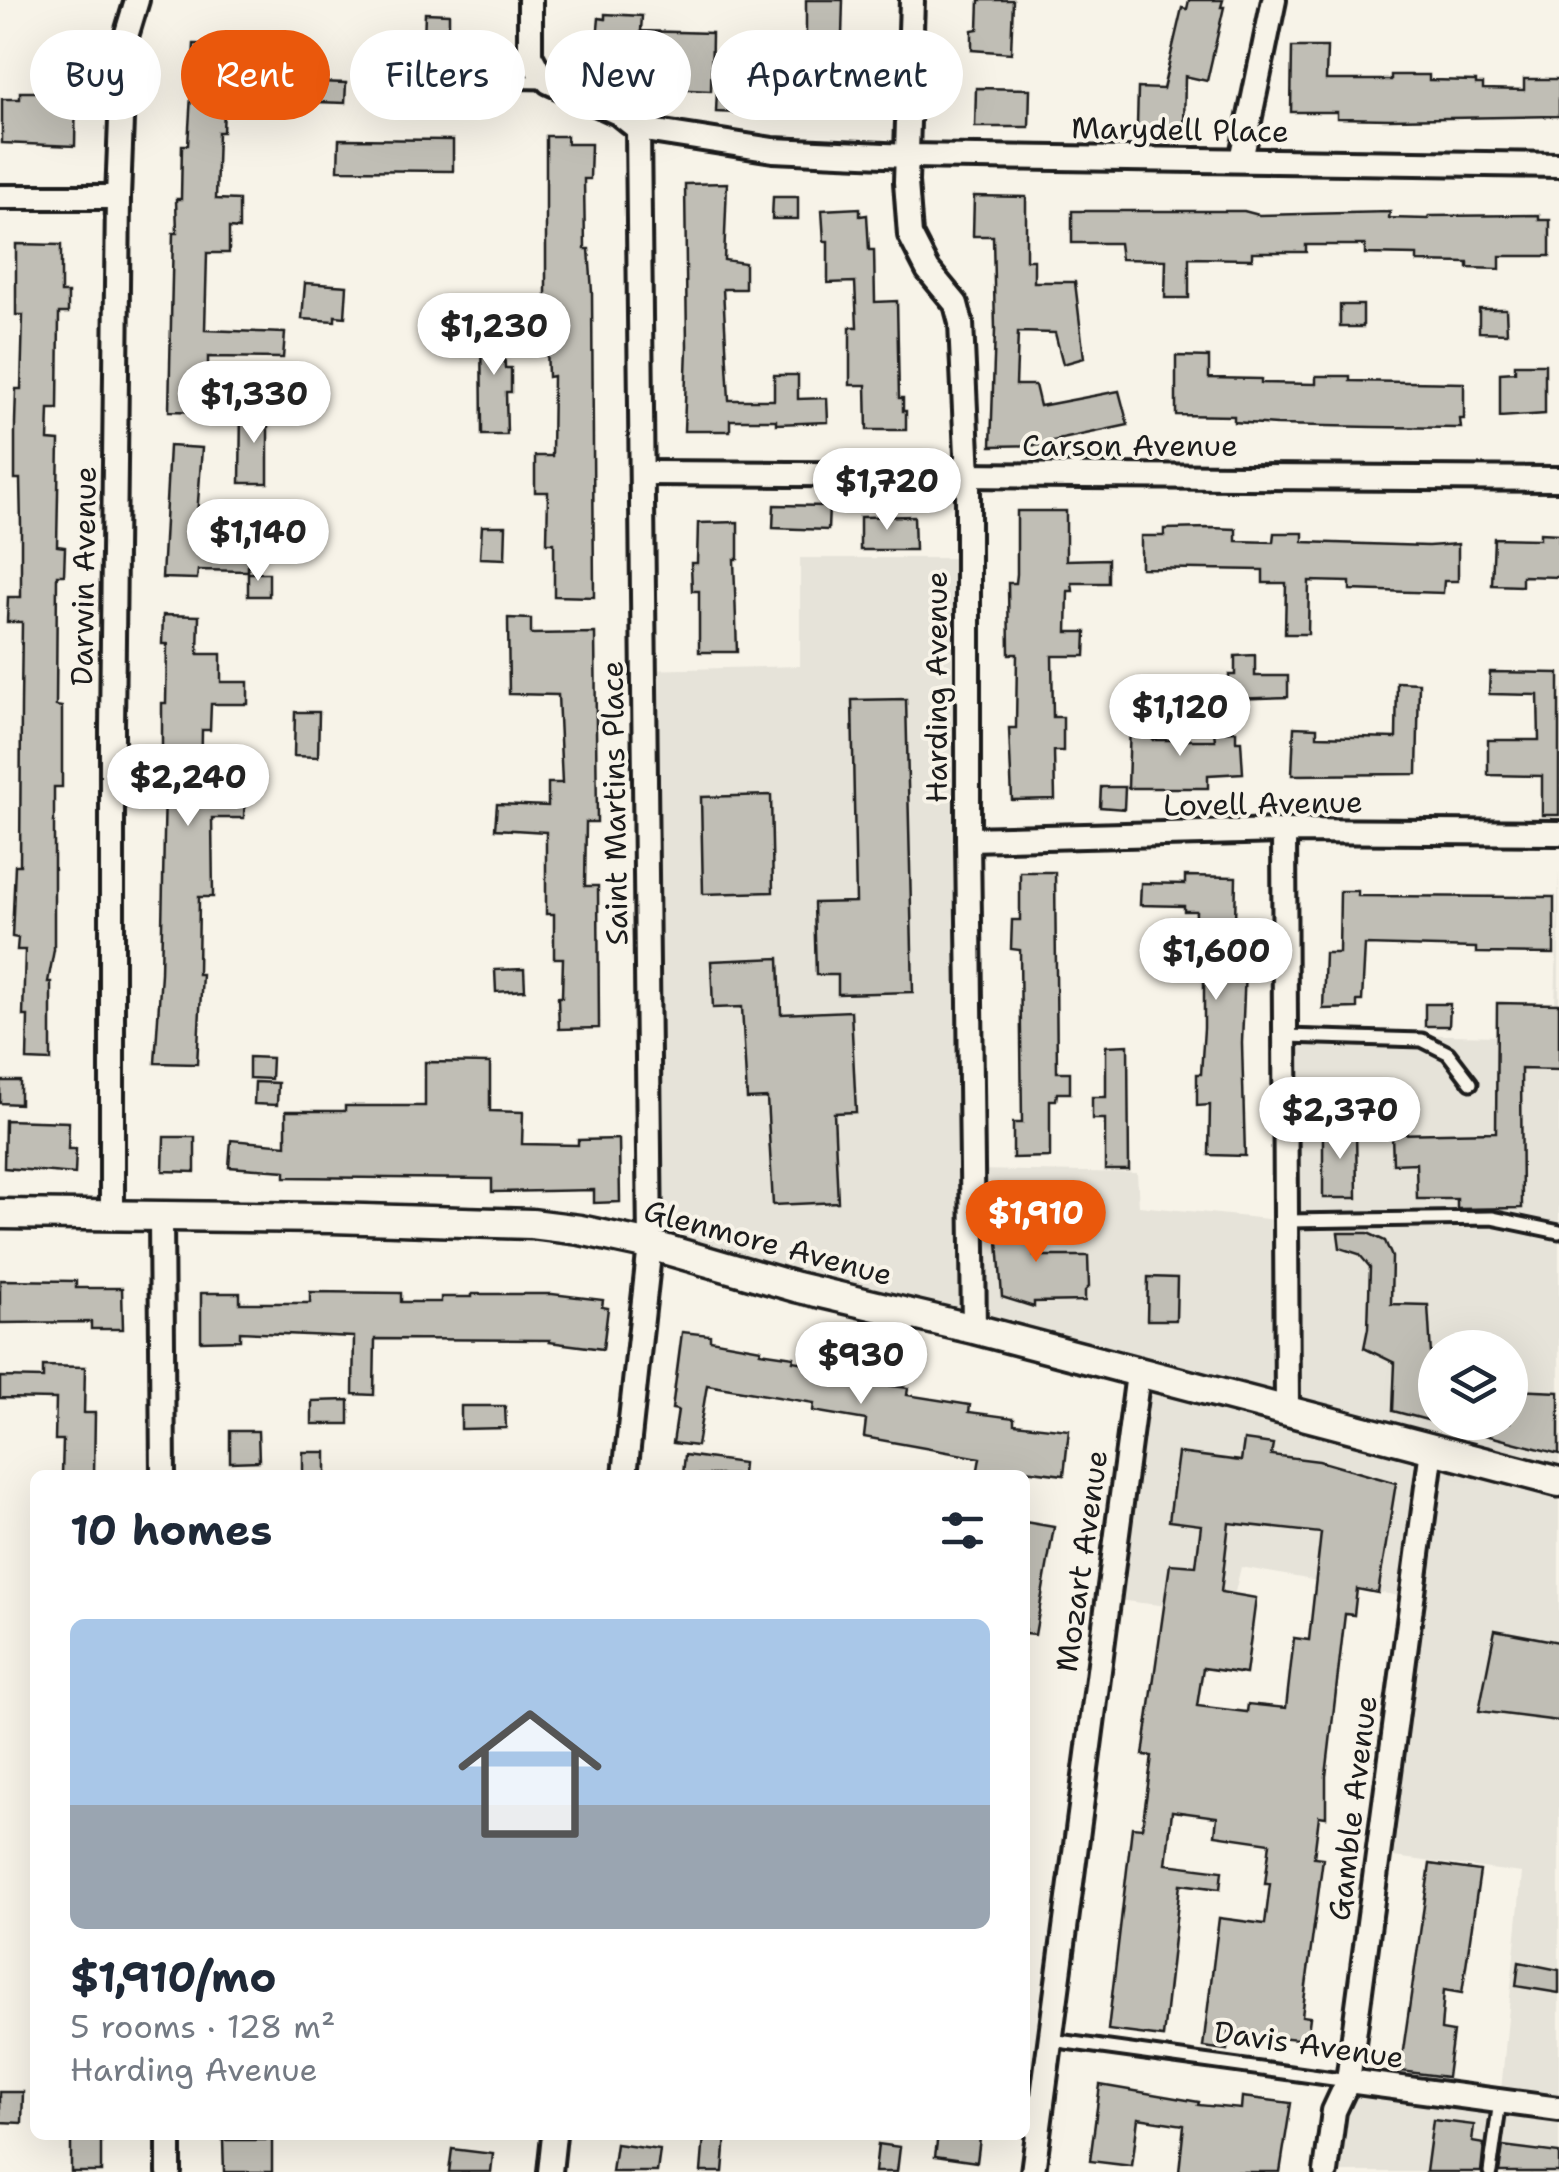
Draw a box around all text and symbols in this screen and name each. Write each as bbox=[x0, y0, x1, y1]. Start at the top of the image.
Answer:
chip: Buy bbox=[30, 30, 161, 120]
chip: Rent bbox=[181, 30, 330, 120]
chip: Filters bbox=[350, 30, 525, 120]
chip: New bbox=[545, 30, 691, 120]
chip: Apartment bbox=[711, 30, 963, 120]
street label: Marydell Place bbox=[1071, 107, 1289, 152]
pin: $1,230 bbox=[413, 293, 575, 378]
text: $1,230 bbox=[439, 304, 549, 347]
pin: $1,330 bbox=[173, 361, 335, 446]
text: $1,330 bbox=[200, 372, 308, 415]
street label: Carson Avenue bbox=[1022, 425, 1238, 466]
pin: $1,720 bbox=[806, 448, 968, 533]
text: $1,720 bbox=[835, 459, 939, 502]
street label: Darwin Avenue bbox=[61, 466, 106, 686]
pin: $1,140 bbox=[177, 499, 339, 584]
text: $1,140 bbox=[209, 510, 307, 553]
street label: Harding Avenue bbox=[916, 571, 957, 803]
street label: Saint Martins Place bbox=[592, 660, 637, 946]
pin: $1,120 bbox=[1099, 674, 1261, 759]
text: $1,120 bbox=[1131, 685, 1229, 728]
pin: $2,240 bbox=[107, 744, 269, 829]
text: $2,240 bbox=[129, 755, 247, 798]
street label: Lovell Avenue bbox=[1163, 781, 1363, 826]
pin: $1,600 bbox=[1135, 918, 1297, 1003]
text: $1,600 bbox=[1161, 929, 1271, 972]
pin: $2,370 bbox=[1259, 1077, 1421, 1162]
text: $2,370 bbox=[1281, 1088, 1399, 1131]
pin: $1,910 bbox=[955, 1180, 1117, 1265]
street label: Glenmore Avenue bbox=[639, 1190, 897, 1295]
text: $1,910 bbox=[988, 1191, 1084, 1234]
pin: $930 bbox=[802, 1322, 920, 1407]
map controls bbox=[1418, 1330, 1528, 1440]
button: layers bbox=[1418, 1330, 1528, 1440]
text: $930 bbox=[817, 1333, 905, 1376]
street label: Mozart Avenue bbox=[1046, 1447, 1117, 1675]
text: 10 homes bbox=[70, 1502, 272, 1558]
icon: filters bbox=[935, 1503, 990, 1558]
icon: home bbox=[440, 1684, 620, 1864]
street label: Gamble Avenue bbox=[1318, 1693, 1387, 1923]
text: $1,910/mo bbox=[70, 1949, 276, 2005]
text: 5 rooms · 128 m² bbox=[70, 2005, 336, 2048]
street label: Davis Avenue bbox=[1211, 2011, 1407, 2078]
text: Harding Avenue bbox=[70, 2048, 318, 2091]

